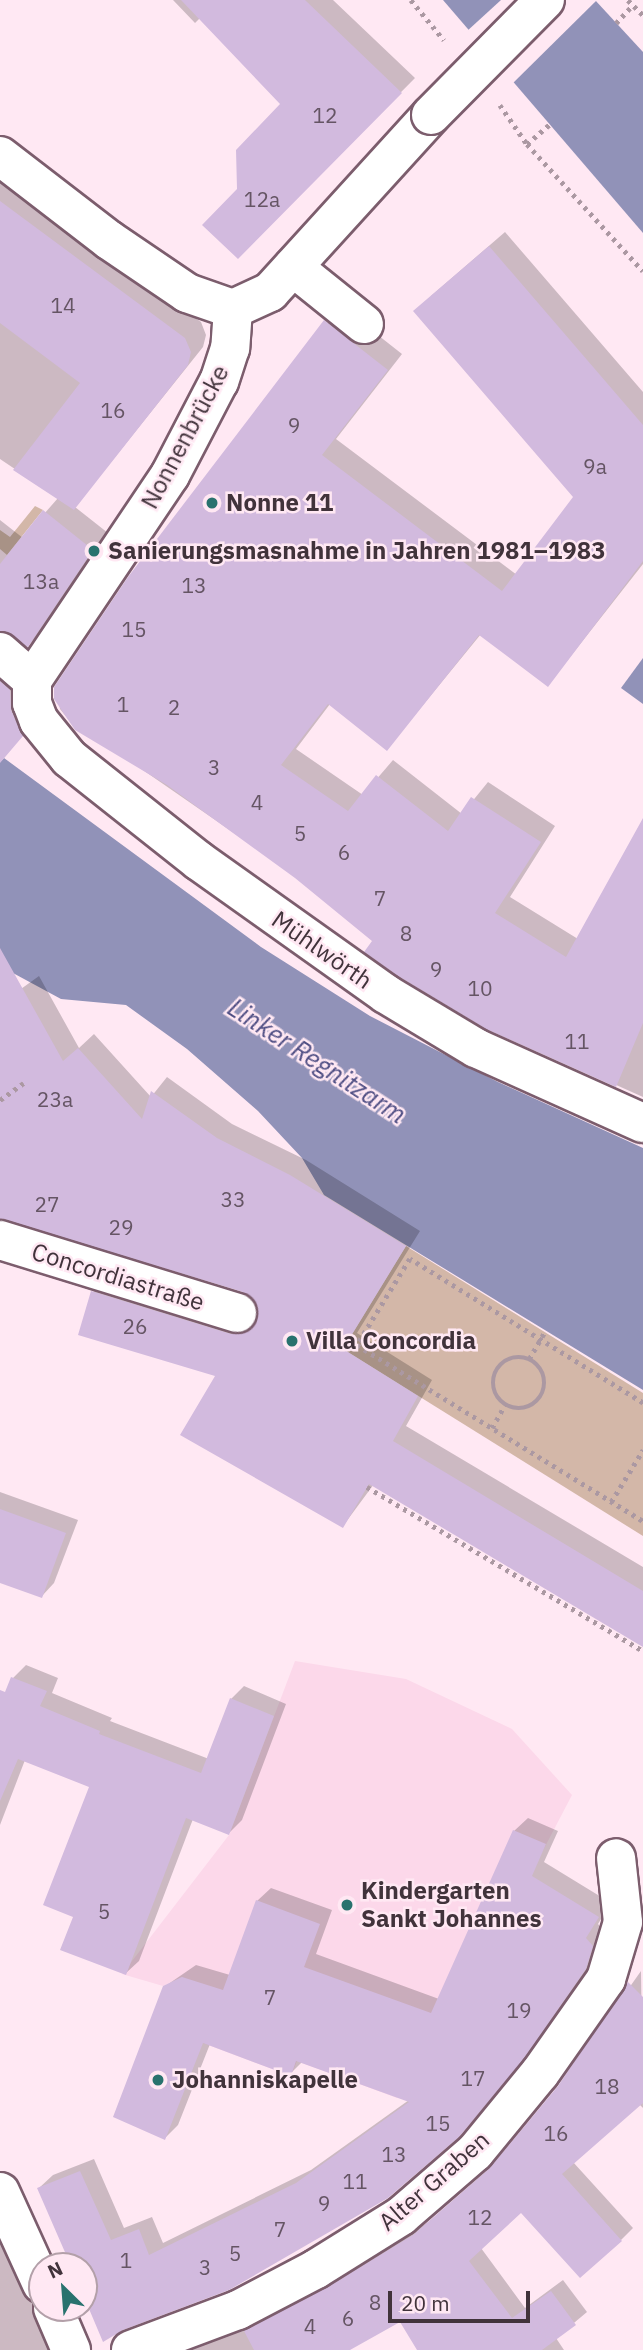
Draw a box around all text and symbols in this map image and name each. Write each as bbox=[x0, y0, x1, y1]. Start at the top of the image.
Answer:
house number: 12 bbox=[312, 102, 338, 128]
house number: 12a bbox=[244, 186, 280, 212]
house number: 14 bbox=[50, 292, 76, 318]
street label: Nonnenbrücke bbox=[135, 360, 235, 514]
house number: 16 bbox=[100, 397, 126, 423]
house number: 9 bbox=[288, 412, 300, 438]
house number: 9a bbox=[583, 453, 607, 479]
place label: Nonne 11 bbox=[226, 489, 333, 517]
marker: Nonne 11 bbox=[204, 495, 220, 511]
place label: Sanierungsmasnahme in Jahren 1981–1983 bbox=[108, 537, 606, 565]
marker: Sanierungsmasnahme in Jahren 1981–1983 bbox=[86, 543, 102, 559]
house number: 13a bbox=[23, 568, 59, 594]
house number: 13 bbox=[181, 572, 207, 598]
house number: 15 bbox=[121, 616, 147, 642]
house number: 1 bbox=[117, 691, 129, 717]
house number: 2 bbox=[168, 694, 180, 720]
house number: 3 bbox=[208, 754, 220, 780]
house number: 4 bbox=[251, 789, 263, 815]
house number: 5 bbox=[294, 820, 306, 846]
house number: 6 bbox=[338, 839, 350, 865]
house number: 7 bbox=[374, 885, 386, 911]
street label: Mühlwörth bbox=[266, 905, 378, 995]
house number: 8 bbox=[400, 920, 412, 946]
house number: 9 bbox=[430, 956, 442, 982]
house number: 10 bbox=[467, 975, 493, 1001]
water label: Linker Regnitzarm bbox=[222, 992, 412, 1130]
house number: 11 bbox=[564, 1028, 590, 1054]
house number: 23a bbox=[37, 1086, 73, 1112]
house number: 33 bbox=[220, 1186, 246, 1212]
house number: 27 bbox=[34, 1191, 60, 1217]
house number: 29 bbox=[108, 1214, 134, 1240]
street label: Concordiastraße bbox=[28, 1237, 208, 1317]
house number: 26 bbox=[122, 1313, 148, 1339]
place label: Villa Concordia bbox=[306, 1327, 476, 1355]
marker: Villa Concordia bbox=[284, 1333, 300, 1349]
place label: Kindergarten Sankt Johannes bbox=[361, 1877, 542, 1933]
marker: Kindergarten Sankt Johannes bbox=[339, 1897, 355, 1913]
house number: 5 bbox=[98, 1898, 110, 1924]
house number: 7 bbox=[264, 1984, 276, 2010]
house number: 19 bbox=[506, 1997, 532, 2023]
house number: 17 bbox=[460, 2065, 486, 2091]
place label: Johanniskapelle bbox=[172, 2066, 358, 2094]
marker: Johanniskapelle bbox=[150, 2072, 166, 2088]
house number: 18 bbox=[594, 2073, 620, 2099]
house number: 15 bbox=[425, 2110, 451, 2136]
house number: 16 bbox=[543, 2120, 569, 2146]
street label: Alter Graben bbox=[373, 2125, 495, 2237]
house number: 13 bbox=[381, 2141, 407, 2167]
house number: 11 bbox=[342, 2168, 368, 2194]
house number: 9 bbox=[318, 2190, 330, 2216]
house number: 12 bbox=[467, 2204, 493, 2230]
house number: 7 bbox=[274, 2216, 286, 2242]
house number: 5 bbox=[229, 2240, 241, 2266]
house number: 1 bbox=[120, 2247, 132, 2273]
north arrow bbox=[28, 2252, 98, 2322]
house number: 3 bbox=[199, 2254, 211, 2280]
text: N bbox=[44, 2256, 66, 2284]
scale bar bbox=[391, 2276, 533, 2320]
house number: 8 bbox=[369, 2289, 381, 2315]
text: 20 m bbox=[401, 2289, 450, 2317]
house number: 6 bbox=[342, 2305, 354, 2331]
house number: 4 bbox=[304, 2313, 316, 2339]

